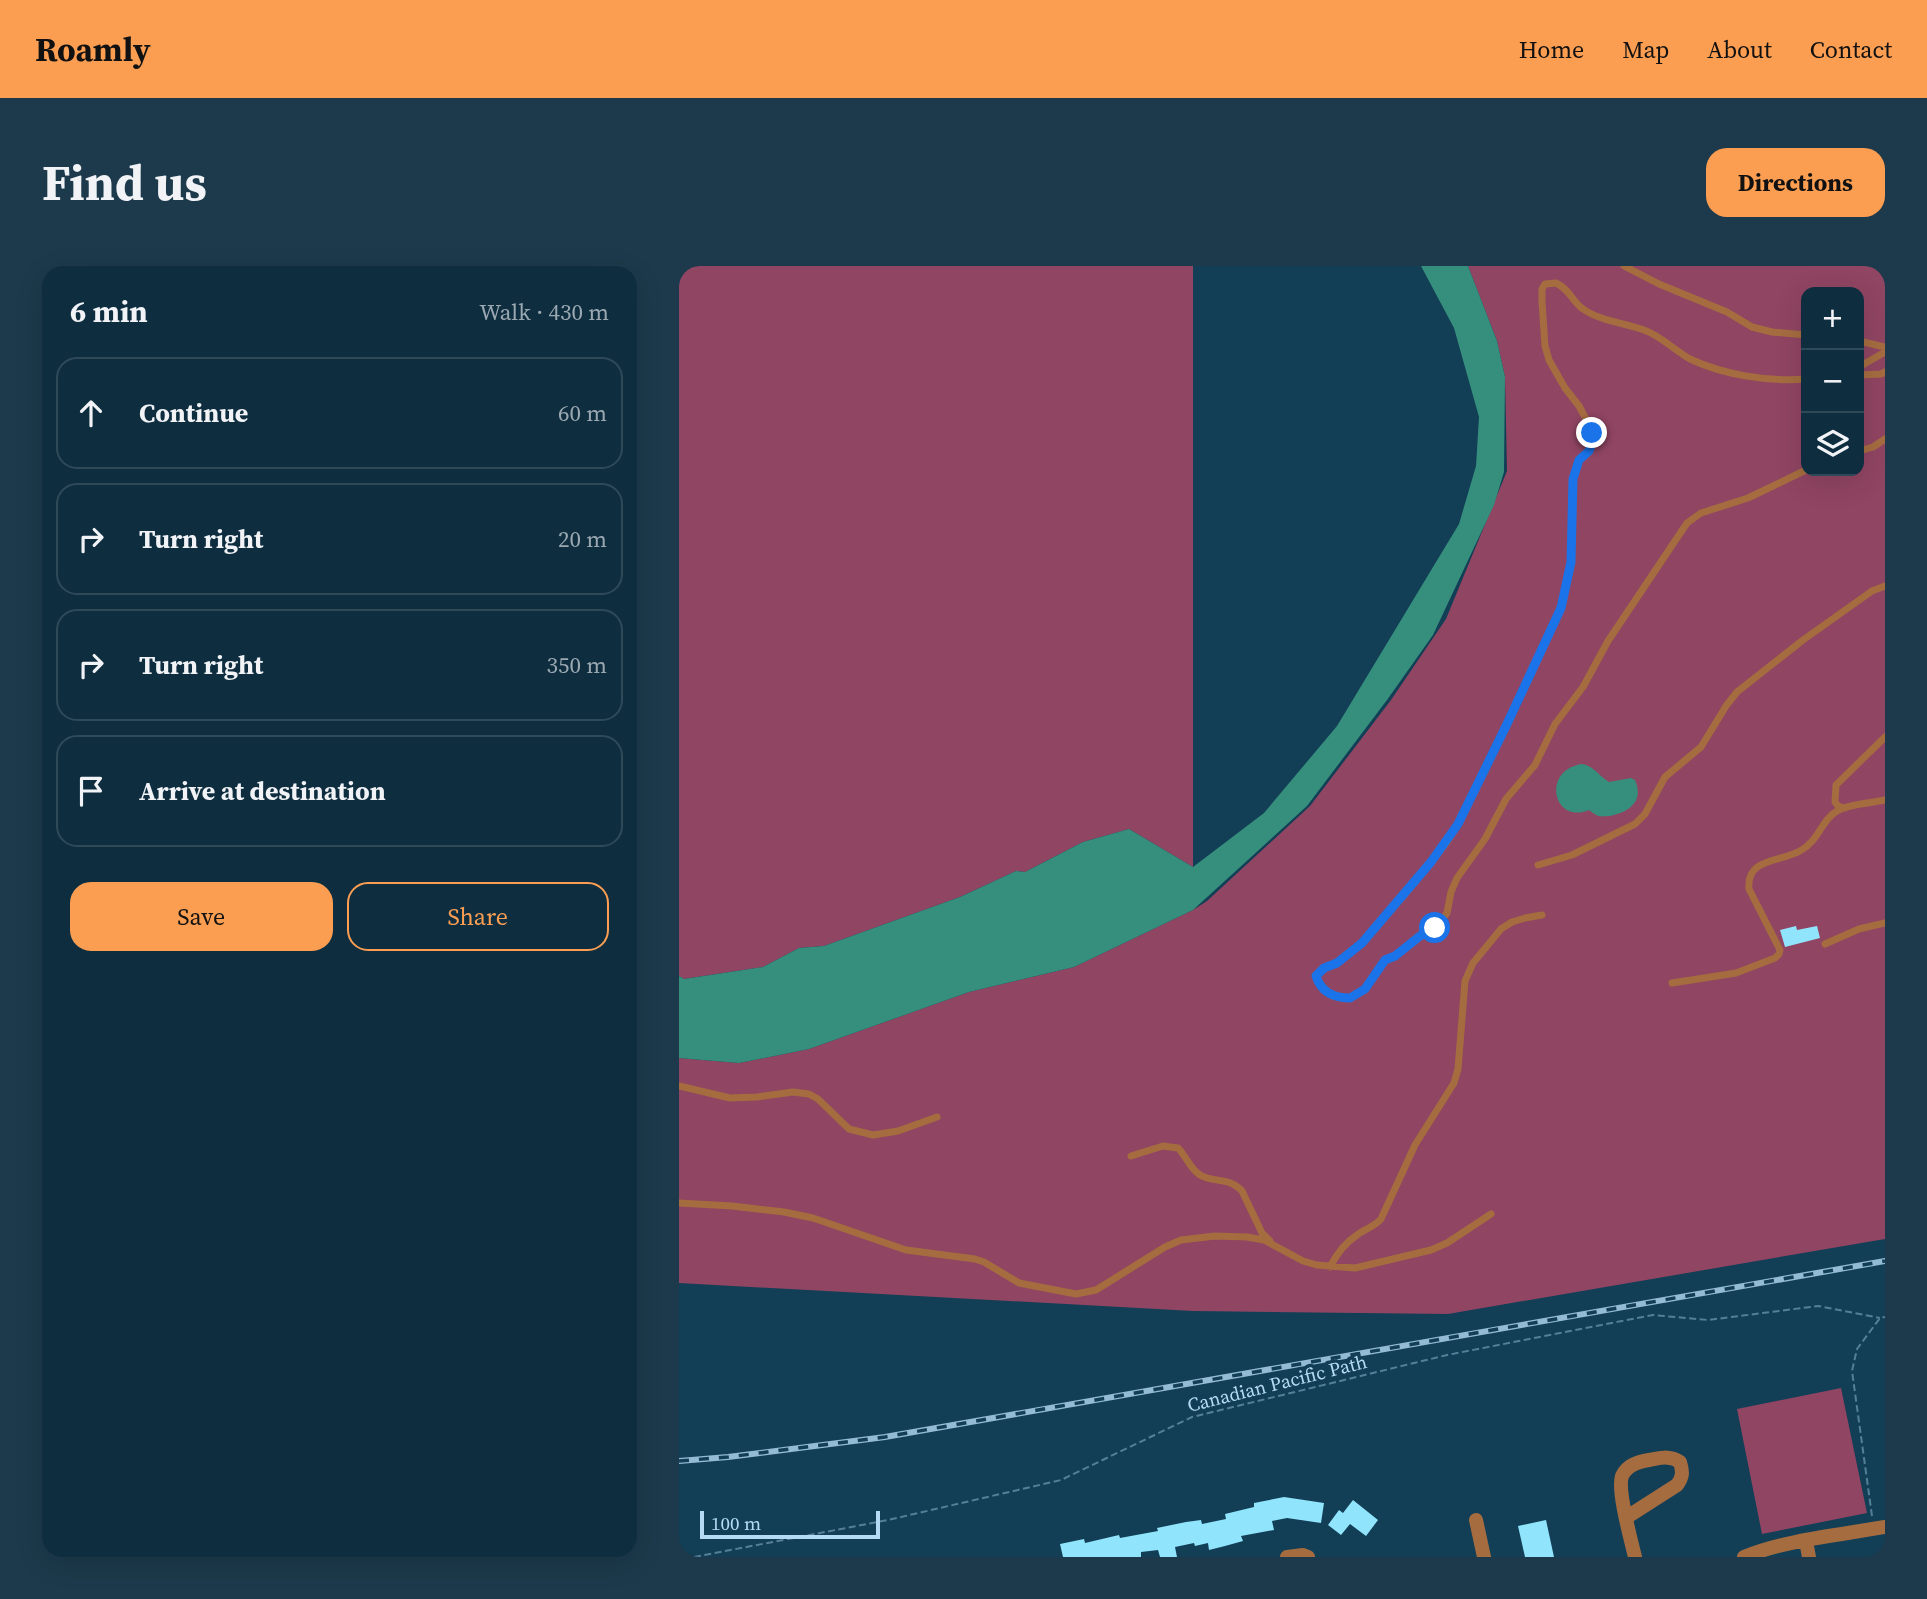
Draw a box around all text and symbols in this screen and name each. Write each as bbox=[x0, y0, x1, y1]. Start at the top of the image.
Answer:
text: Roamly bbox=[35, 27, 151, 72]
text: Home bbox=[1519, 33, 1584, 66]
text: Map bbox=[1622, 33, 1669, 66]
text: About bbox=[1707, 33, 1772, 66]
text: Contact bbox=[1810, 33, 1892, 66]
button: Directions bbox=[1706, 148, 1885, 217]
text: Find us bbox=[42, 149, 207, 216]
map controls bbox=[1801, 287, 1864, 476]
button: + bbox=[1801, 287, 1864, 350]
text: 6 min bbox=[70, 291, 148, 332]
text: Walk · 430 m bbox=[479, 296, 609, 328]
button: − bbox=[1801, 350, 1864, 413]
icon: ahead bbox=[72, 394, 110, 432]
text: Continue bbox=[139, 395, 248, 431]
text: 60 m bbox=[558, 397, 607, 429]
button: layers bbox=[1801, 413, 1864, 476]
route end bbox=[1576, 417, 1607, 448]
icon: right bbox=[72, 520, 110, 558]
text: Turn right bbox=[139, 521, 263, 557]
text: 20 m bbox=[558, 523, 607, 555]
icon: right bbox=[72, 646, 110, 684]
text: Turn right bbox=[139, 647, 263, 683]
text: 350 m bbox=[546, 649, 607, 681]
icon: arrive bbox=[72, 772, 110, 810]
text: Arrive at destination bbox=[139, 773, 386, 809]
button: Save bbox=[70, 882, 333, 951]
button: Share bbox=[347, 882, 609, 951]
route start bbox=[1419, 912, 1450, 943]
street label: Canadian Pacific Path bbox=[1184, 1348, 1370, 1418]
scale bar bbox=[700, 1508, 880, 1540]
text: 100 m bbox=[711, 1510, 761, 1536]

